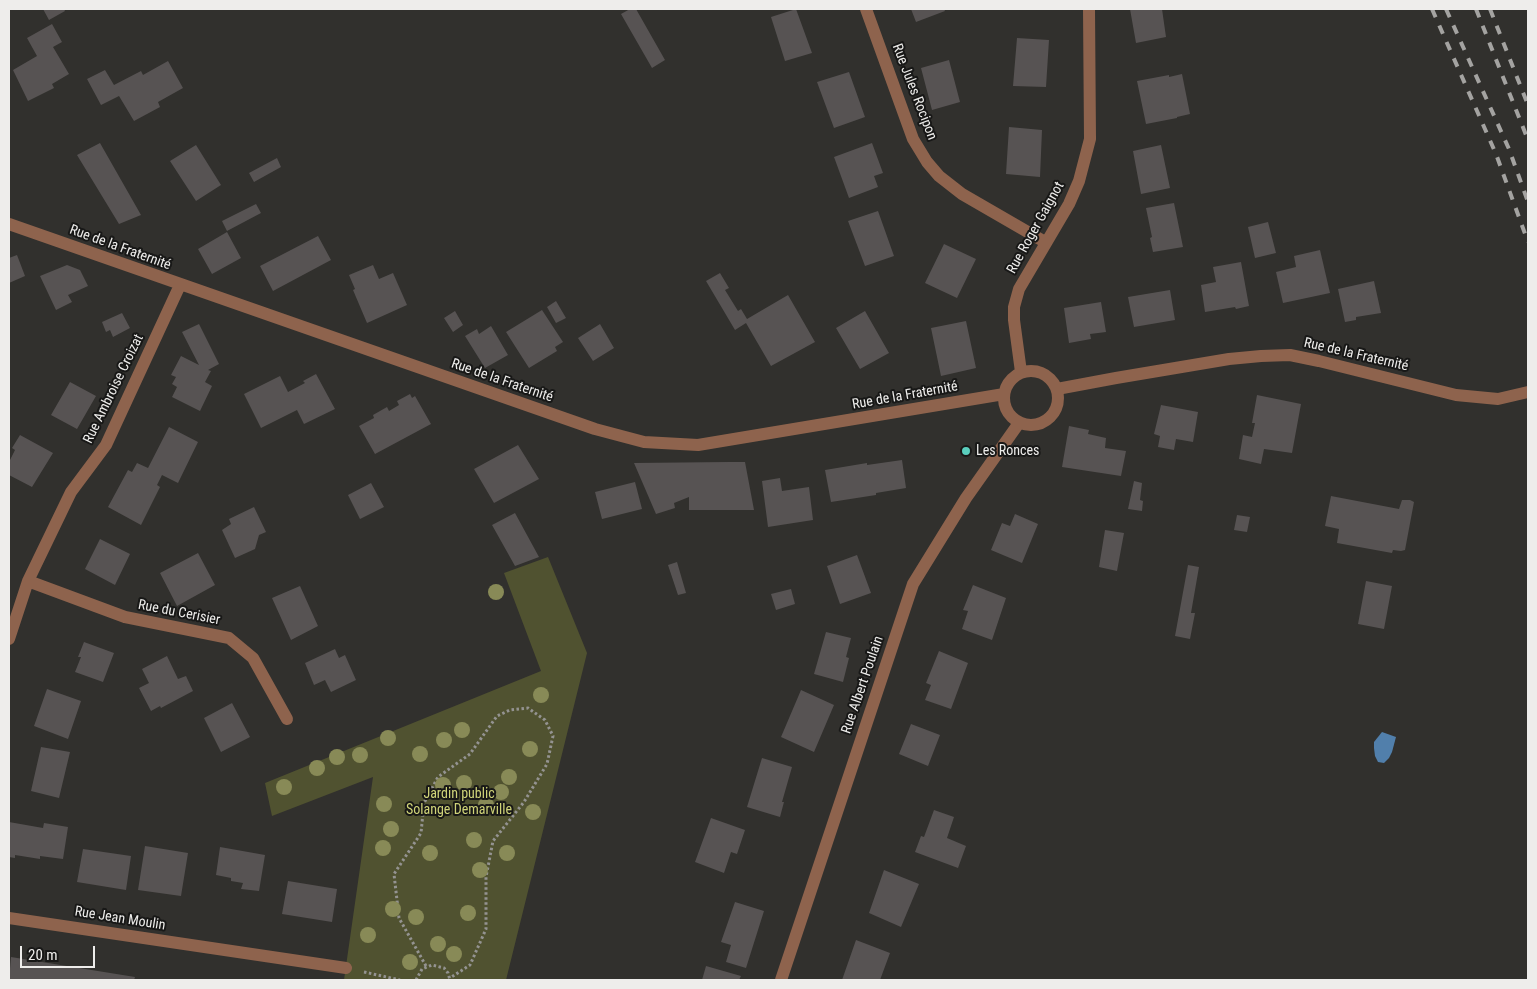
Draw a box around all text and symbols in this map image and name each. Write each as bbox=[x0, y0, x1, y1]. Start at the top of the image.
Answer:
street label: Rue Jules Rocipon bbox=[888, 42, 940, 142]
street label: Rue Roger Gaignot bbox=[1004, 179, 1068, 277]
street label: Rue de la Fraternité bbox=[67, 222, 173, 274]
street label: Rue Ambroise Croizat bbox=[80, 332, 148, 446]
street label: Rue de la Fraternité bbox=[1302, 335, 1410, 375]
street label: Rue de la Fraternité bbox=[449, 356, 555, 406]
street label: Rue de la Fraternité bbox=[851, 378, 959, 414]
place label: Les Ronces bbox=[976, 443, 1039, 459]
marker: Les Ronces bbox=[960, 445, 972, 457]
street label: Rue du Cerisier bbox=[137, 597, 221, 629]
street label: Rue Albert Poulain bbox=[838, 634, 888, 736]
park label: Jardin public Solange Demarville bbox=[406, 786, 512, 819]
street label: Rue Jean Moulin bbox=[73, 904, 167, 934]
scale bar bbox=[22, 936, 98, 968]
text: 20 m bbox=[28, 946, 58, 964]

